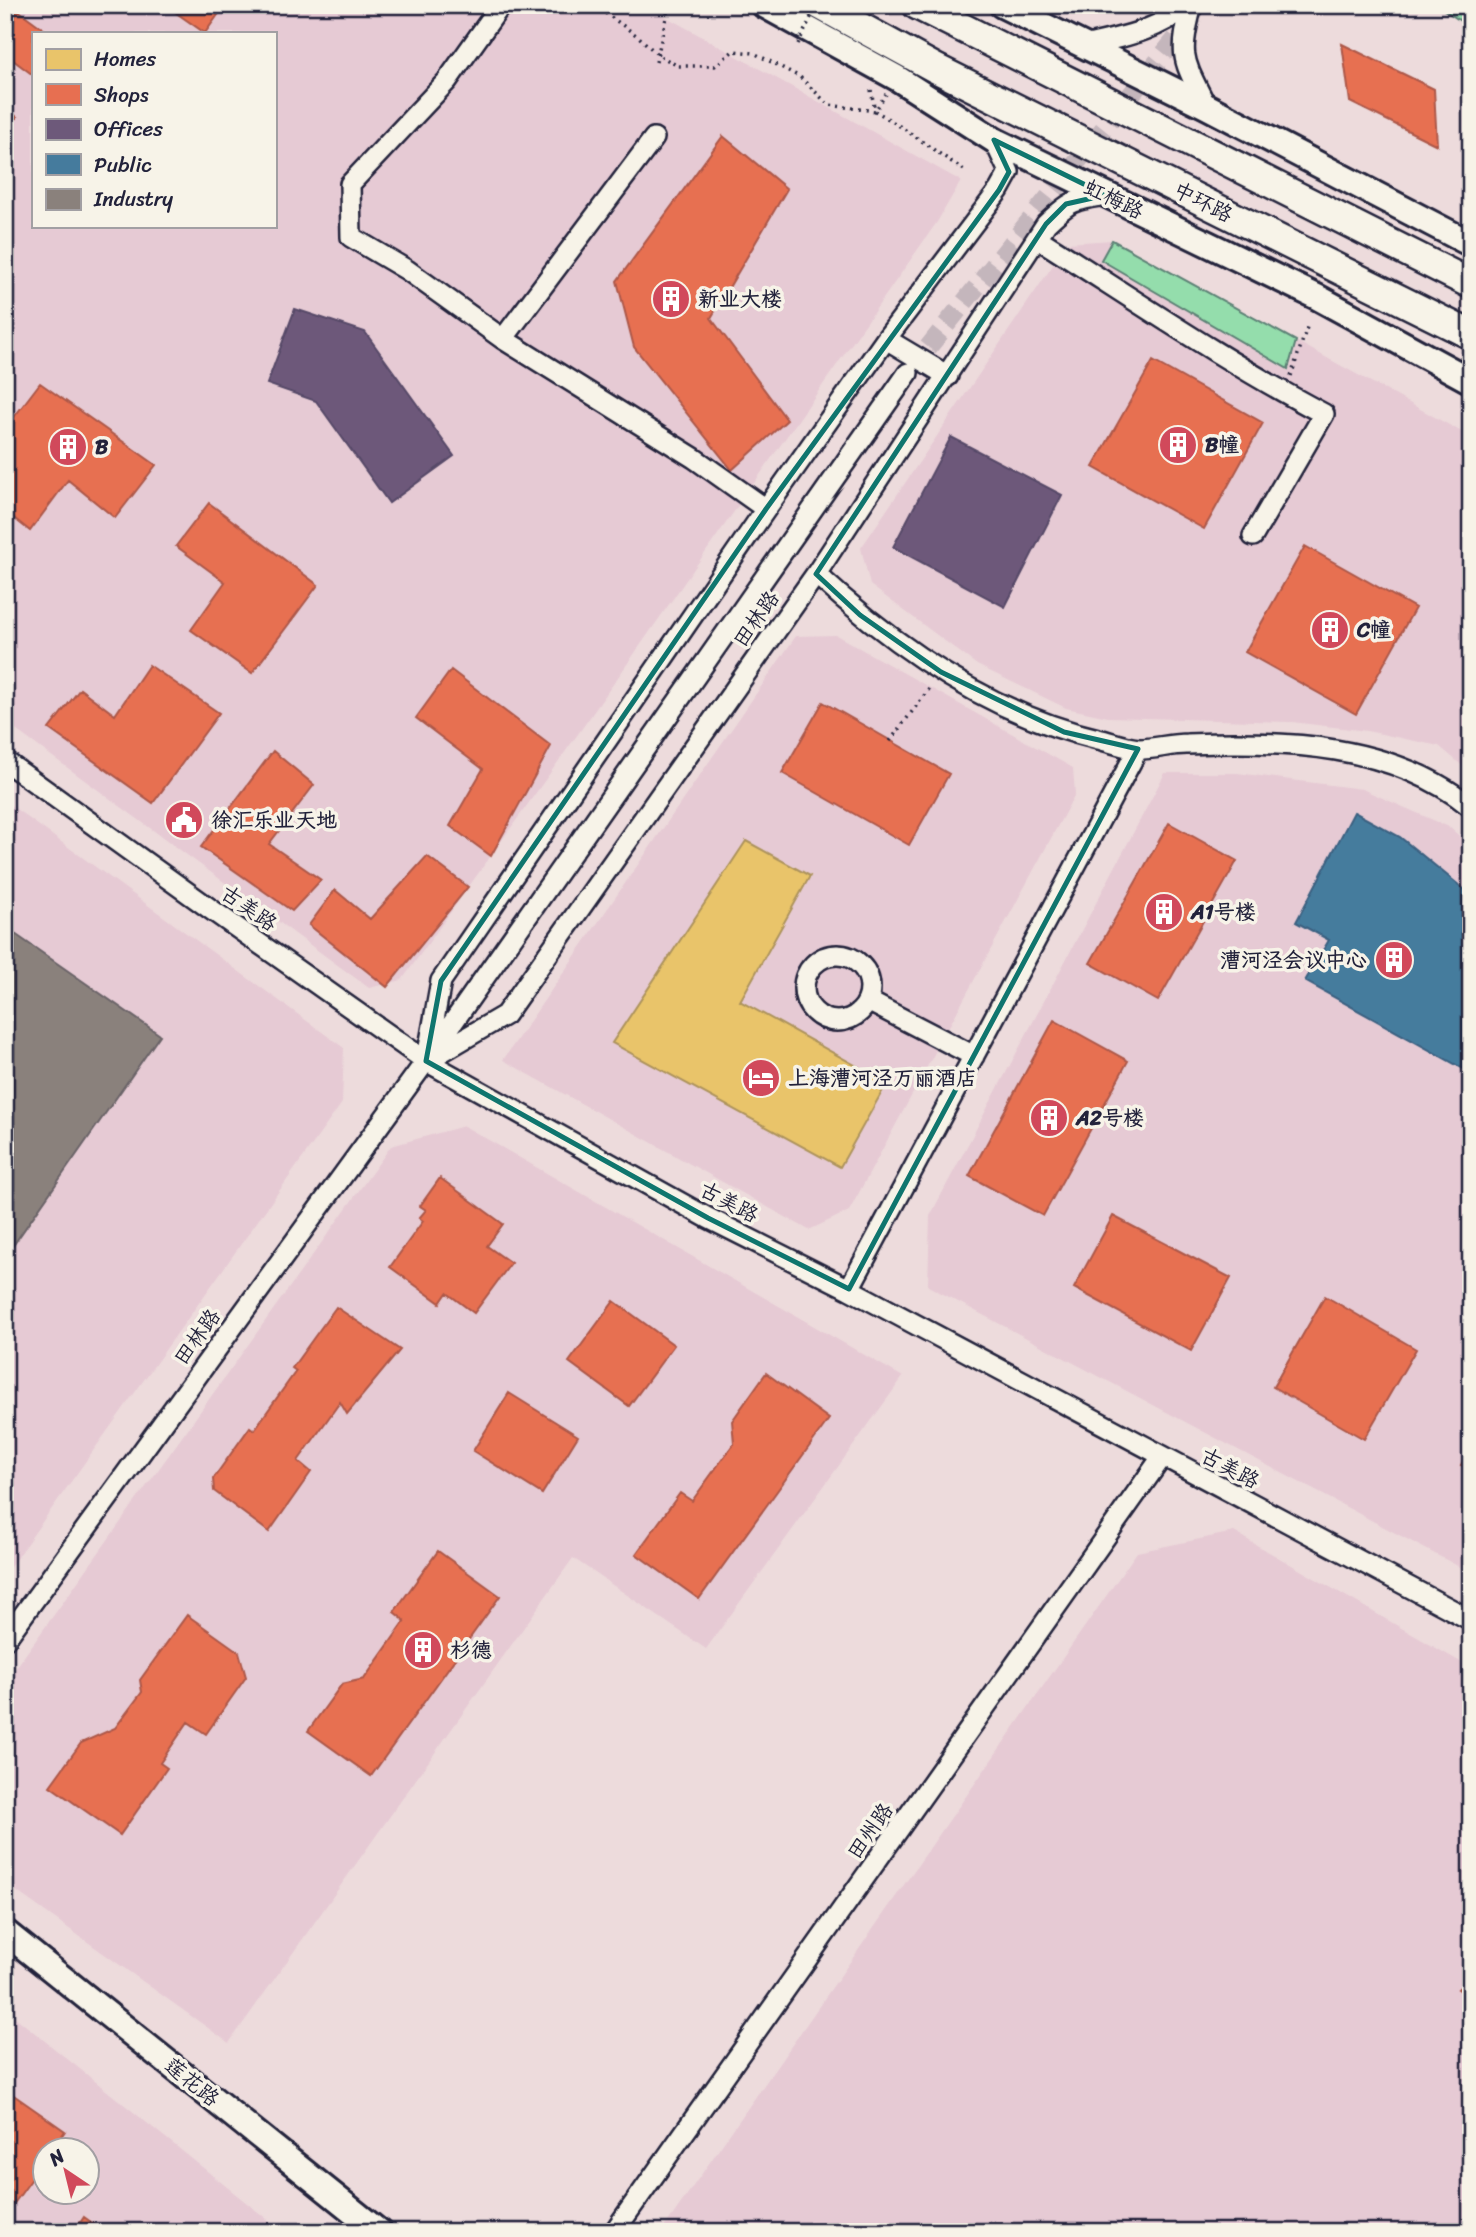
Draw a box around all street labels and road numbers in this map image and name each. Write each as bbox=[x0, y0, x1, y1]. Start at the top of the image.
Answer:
street label: 虹梅路 bbox=[1077, 168, 1151, 230]
street label: 中环路 bbox=[1166, 171, 1240, 233]
street label: 田林路 bbox=[722, 582, 790, 656]
street label: 古美路 bbox=[212, 874, 286, 942]
street label: 古美路 bbox=[692, 1170, 766, 1234]
street label: 田林路 bbox=[163, 1300, 231, 1374]
street label: 古美路 bbox=[1193, 1436, 1267, 1500]
street label: 田州路 bbox=[836, 1794, 904, 1868]
street label: 莲花路 bbox=[156, 2047, 228, 2117]

